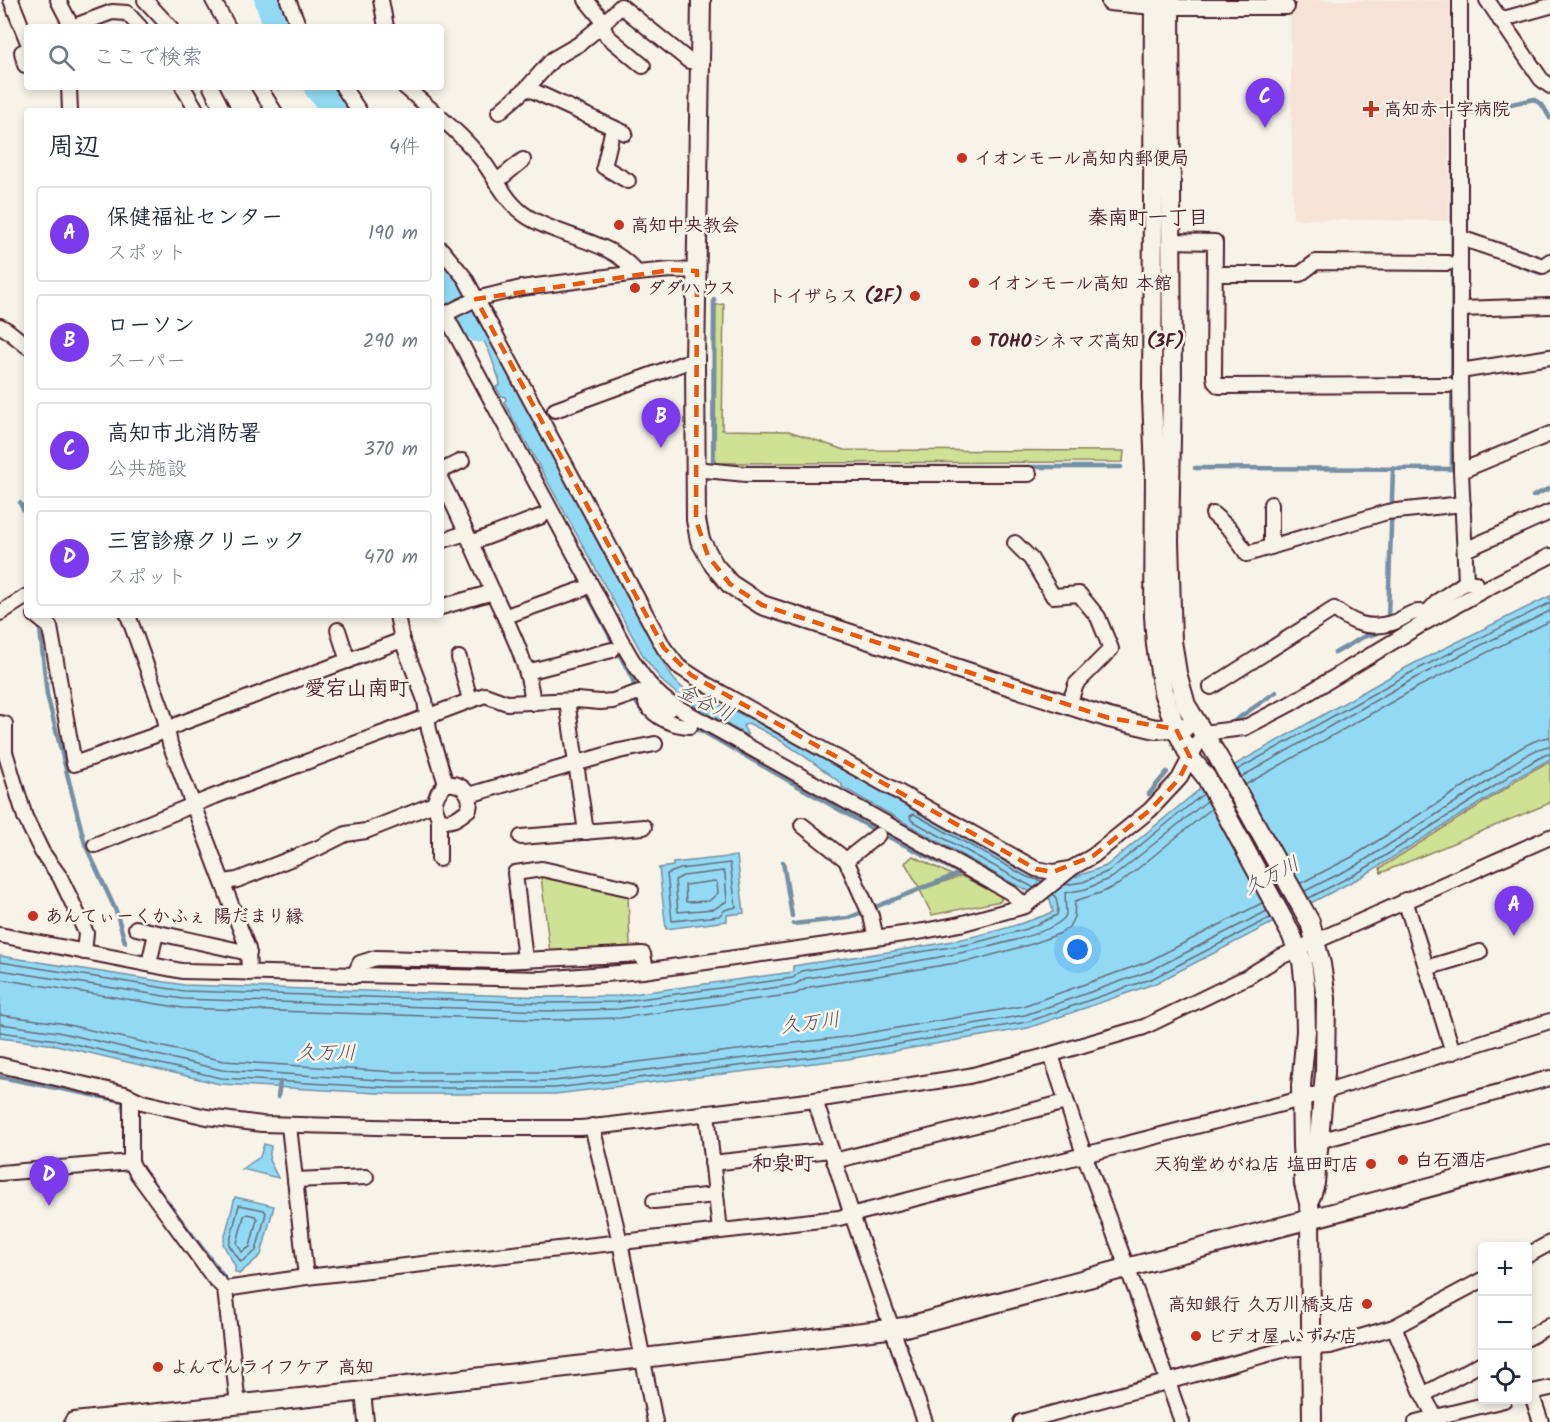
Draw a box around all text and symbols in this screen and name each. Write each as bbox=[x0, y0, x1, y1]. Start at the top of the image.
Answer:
search box bbox=[24, 24, 444, 90]
icon: search bbox=[45, 41, 78, 74]
text: ここで検索 bbox=[93, 41, 203, 76]
pin: C bbox=[1246, 78, 1284, 128]
place label: 高知赤十字病院 bbox=[1384, 96, 1510, 125]
marker: 高知赤十字病院 bbox=[1362, 100, 1380, 118]
text: 周辺 bbox=[48, 127, 100, 169]
text: 4件 bbox=[389, 132, 420, 164]
place label: イオンモール高知内郵便局 bbox=[974, 145, 1189, 174]
marker: イオンモール高知内郵便局 bbox=[955, 151, 969, 165]
text: 保健福祉センター bbox=[107, 201, 283, 236]
district label: 秦南町一丁目 bbox=[1088, 203, 1208, 235]
place label: 高知中央教会 bbox=[631, 212, 739, 241]
text: A bbox=[63, 218, 76, 250]
text: 190 m bbox=[368, 218, 418, 250]
marker: 高知中央教会 bbox=[612, 218, 626, 232]
text: スポット bbox=[107, 238, 187, 270]
place label: イオンモール高知 本館 bbox=[986, 270, 1172, 299]
place label: ダダハウス bbox=[647, 275, 736, 304]
marker: イオンモール高知 本館 bbox=[967, 276, 981, 290]
marker: ダダハウス bbox=[628, 281, 642, 295]
place label: トイザらス (2F) bbox=[768, 283, 903, 312]
marker: トイザらス (2F) bbox=[908, 289, 922, 303]
text: ローソン bbox=[107, 309, 195, 344]
text: B bbox=[63, 326, 76, 358]
text: 290 m bbox=[363, 326, 418, 358]
place label: TOHOシネマズ高知 (3F) bbox=[988, 328, 1184, 357]
marker: TOHOシネマズ高知 (3F) bbox=[969, 334, 983, 348]
text: スーパー bbox=[107, 346, 186, 378]
pin: B bbox=[642, 398, 680, 448]
text: 高知市北消防署 bbox=[107, 417, 261, 452]
text: C bbox=[63, 434, 76, 466]
text: 370 m bbox=[363, 434, 418, 466]
text: 公共施設 bbox=[107, 454, 187, 486]
text: 三宮診療クリニック bbox=[107, 525, 305, 560]
text: D bbox=[63, 542, 76, 574]
text: 470 m bbox=[364, 542, 418, 574]
text: スポット bbox=[107, 562, 187, 594]
district label: 愛宕山南町 bbox=[305, 673, 410, 706]
water label: 金谷川 bbox=[671, 676, 739, 732]
water label: 久万川 bbox=[1238, 849, 1306, 905]
pin: A bbox=[1494, 886, 1534, 936]
place label: あんてぃーくかふぇ 陽だまり縁 bbox=[45, 903, 303, 932]
marker: あんてぃーくかふぇ 陽だまり縁 bbox=[26, 909, 40, 923]
your location bbox=[1063, 935, 1092, 964]
water label: 久万川 bbox=[779, 1004, 842, 1044]
water label: 久万川 bbox=[296, 1038, 356, 1070]
place label: 白石酒店 bbox=[1415, 1147, 1487, 1176]
district label: 和泉町 bbox=[752, 1148, 815, 1181]
place label: 天狗堂めがね店 塩田町店 bbox=[1154, 1151, 1359, 1180]
marker: 白石酒店 bbox=[1396, 1153, 1410, 1167]
pin: D bbox=[29, 1156, 68, 1206]
marker: 天狗堂めがね店 塩田町店 bbox=[1364, 1157, 1378, 1171]
map controls bbox=[1478, 1242, 1532, 1404]
button: + bbox=[1478, 1242, 1532, 1296]
place label: 高知銀行 久万川橋支店 bbox=[1168, 1291, 1355, 1320]
button: − bbox=[1478, 1296, 1532, 1350]
marker: 高知銀行 久万川橋支店 bbox=[1360, 1297, 1374, 1311]
place label: ビデオ屋 いずみ店 bbox=[1208, 1323, 1358, 1352]
marker: ビデオ屋 いずみ店 bbox=[1189, 1329, 1203, 1343]
button: locate bbox=[1478, 1350, 1532, 1404]
place label: よんでんライフケア 高知 bbox=[170, 1354, 374, 1383]
marker: よんでんライフケア 高知 bbox=[151, 1360, 165, 1374]

